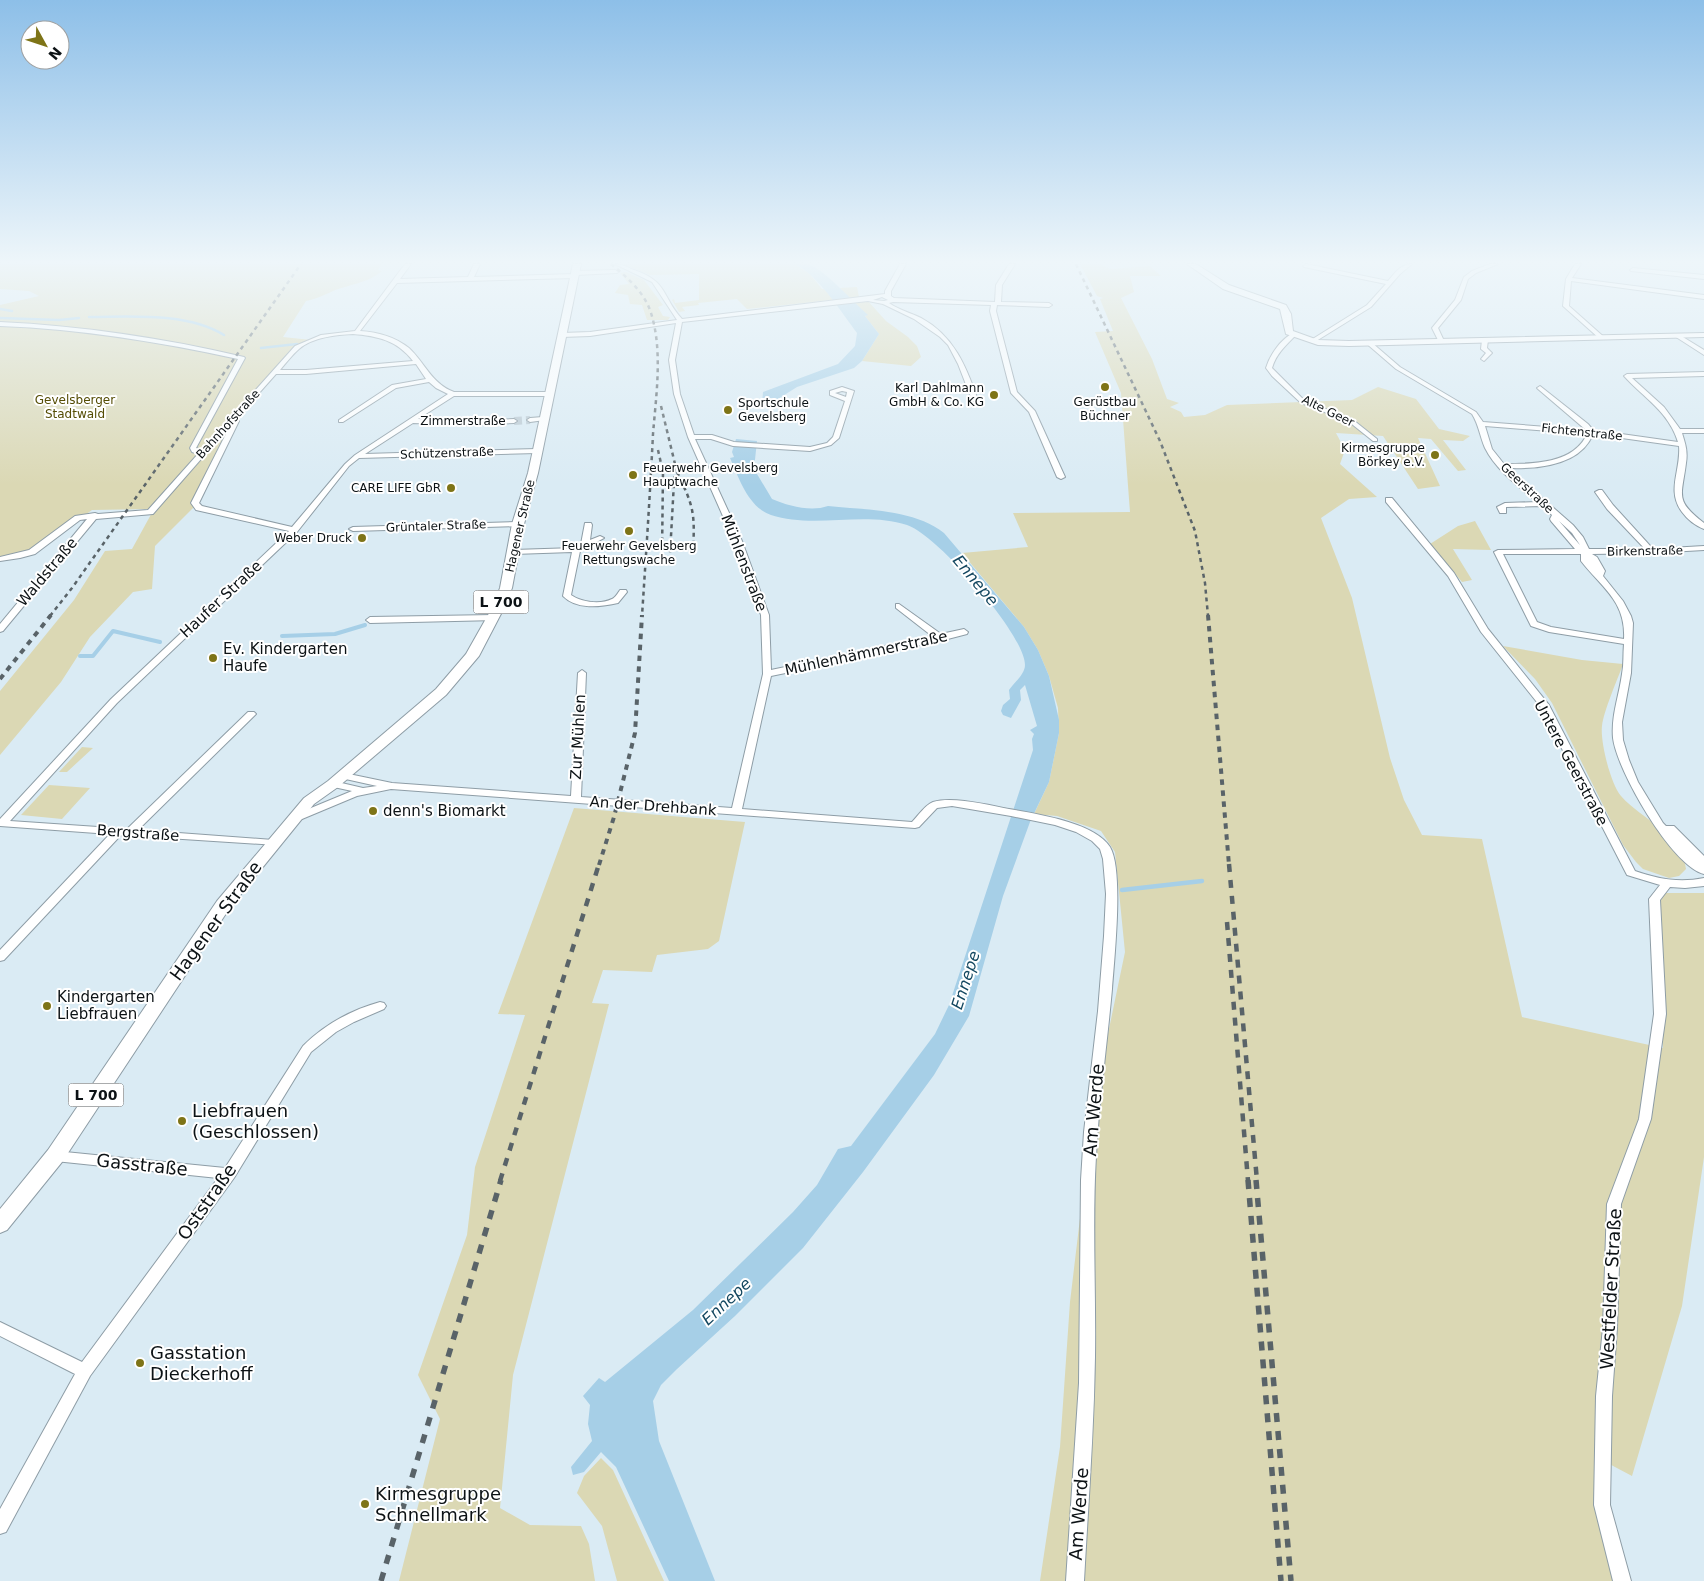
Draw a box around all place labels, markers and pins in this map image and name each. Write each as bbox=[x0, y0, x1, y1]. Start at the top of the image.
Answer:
place label: Karl Dahlmann GmbH & Co. KG bbox=[889, 381, 984, 409]
marker: Gerüstbau Büchner bbox=[1099, 381, 1111, 393]
marker: Karl Dahlmann GmbH & Co. KG bbox=[988, 389, 1000, 401]
place label: Gerüstbau Büchner bbox=[1074, 395, 1136, 423]
place label: Sportschule Gevelsberg bbox=[738, 396, 809, 424]
marker: Sportschule Gevelsberg bbox=[722, 404, 734, 416]
place label: Kirmesgruppe Börkey e.V. bbox=[1341, 441, 1425, 469]
marker: Kirmesgruppe Börkey e.V. bbox=[1429, 449, 1441, 461]
place label: Feuerwehr Gevelsberg Hauptwache bbox=[643, 461, 778, 489]
marker: Feuerwehr Gevelsberg Hauptwache bbox=[627, 469, 639, 481]
place label: CARE LIFE GbR bbox=[351, 481, 441, 495]
marker: CARE LIFE GbR bbox=[445, 482, 457, 494]
marker: Feuerwehr Gevelsberg Rettungswache bbox=[623, 525, 635, 537]
place label: Weber Druck bbox=[274, 531, 352, 545]
marker: Weber Druck bbox=[356, 532, 368, 544]
place label: Feuerwehr Gevelsberg Rettungswache bbox=[561, 539, 697, 567]
place label: Ev. Kindergarten Haufe bbox=[223, 640, 347, 675]
marker: Ev. Kindergarten Haufe bbox=[207, 652, 219, 664]
place label: denn's Biomarkt bbox=[383, 802, 506, 820]
marker: denn's Biomarkt bbox=[367, 805, 379, 817]
place label: Kindergarten Liebfrauen bbox=[57, 988, 155, 1023]
marker: Kindergarten Liebfrauen bbox=[41, 1000, 53, 1012]
place label: Liebfrauen (Geschlossen) bbox=[192, 1100, 319, 1142]
marker: Liebfrauen (Geschlossen) bbox=[176, 1115, 188, 1127]
place label: Gasstation Dieckerhoff bbox=[150, 1342, 253, 1384]
marker: Gasstation Dieckerhoff bbox=[134, 1357, 146, 1369]
place label: Kirmesgruppe Schnellmark bbox=[375, 1483, 501, 1525]
marker: Kirmesgruppe Schnellmark bbox=[359, 1498, 371, 1510]

